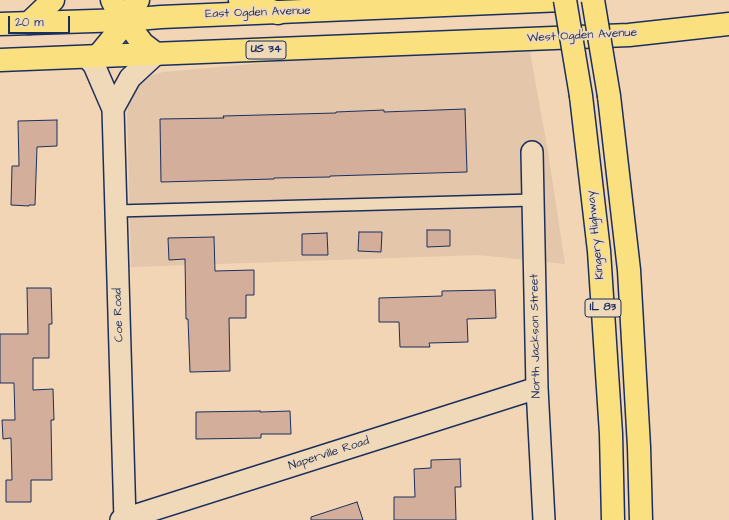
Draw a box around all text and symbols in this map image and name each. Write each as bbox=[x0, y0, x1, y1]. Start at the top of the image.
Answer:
street label: East Ogden Avenue bbox=[205, 4, 311, 22]
scale bar bbox=[10, 8, 72, 34]
text: 20 m bbox=[15, 14, 44, 31]
street label: West Ogden Avenue bbox=[527, 26, 637, 46]
road number: US 34 bbox=[246, 41, 286, 59]
street label: Kingery Highway bbox=[584, 190, 608, 280]
street label: North Jackson Street bbox=[528, 274, 544, 398]
street label: Coe Road bbox=[111, 288, 127, 342]
road number: IL 83 bbox=[585, 299, 621, 317]
street label: Naperville Road bbox=[287, 434, 371, 474]

